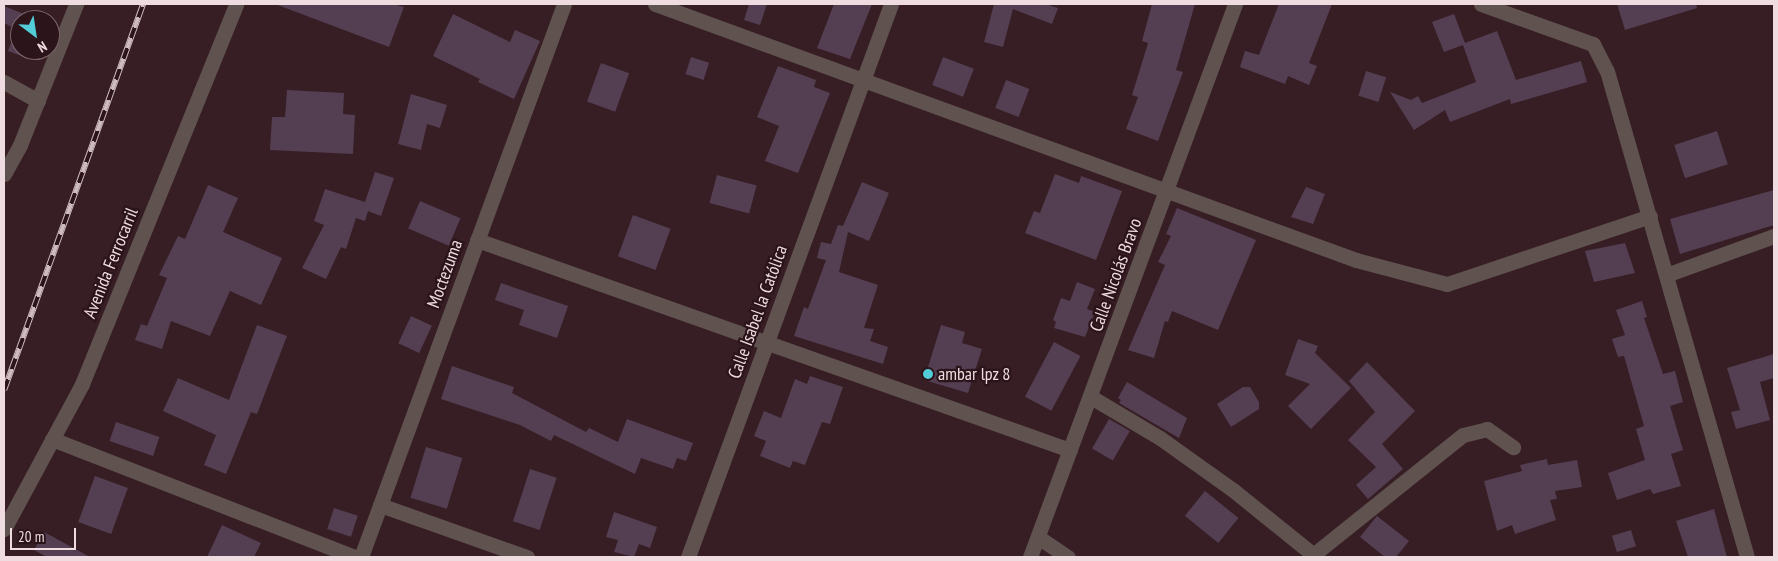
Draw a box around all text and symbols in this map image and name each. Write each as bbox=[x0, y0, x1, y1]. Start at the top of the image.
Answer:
north arrow bbox=[10, 10, 60, 60]
text: N bbox=[34, 37, 50, 57]
street label: Avenida Ferrocarril bbox=[79, 205, 143, 321]
street label: Calle Nicolás Bravo bbox=[1086, 215, 1146, 335]
street label: Moctezuma bbox=[423, 237, 467, 311]
street label: Calle Isabel la Católica bbox=[724, 242, 792, 382]
place label: ambar lpz 8 bbox=[938, 363, 1011, 385]
marker: ambar lpz 8 bbox=[922, 368, 934, 380]
scale bar bbox=[12, 518, 79, 550]
text: 20 m bbox=[18, 527, 44, 546]

